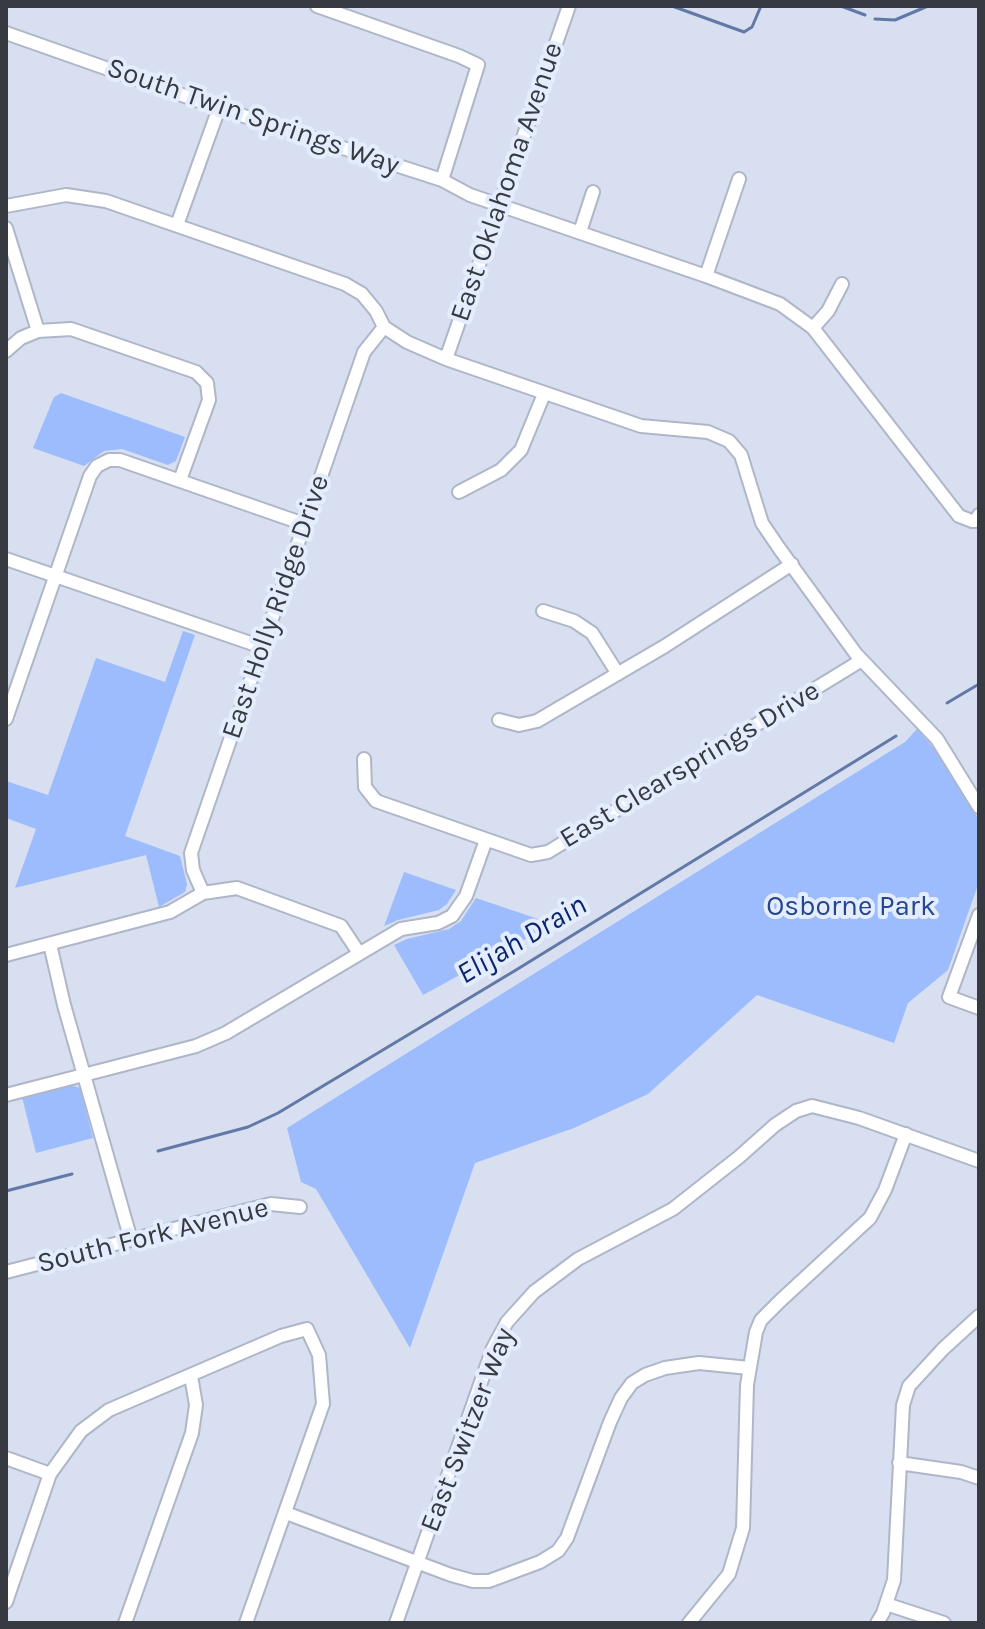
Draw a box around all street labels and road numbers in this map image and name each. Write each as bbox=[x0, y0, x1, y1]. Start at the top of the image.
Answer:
street label: East Oklahoma Avenue bbox=[443, 38, 571, 326]
street label: South Twin Springs Way bbox=[102, 51, 404, 183]
street label: East Holly Ridge Drive bbox=[215, 471, 337, 743]
street label: East Clearsprings Drive bbox=[554, 674, 826, 856]
street label: South Fork Avenue bbox=[34, 1191, 272, 1281]
street label: East Switzer Way bbox=[414, 1323, 522, 1537]

